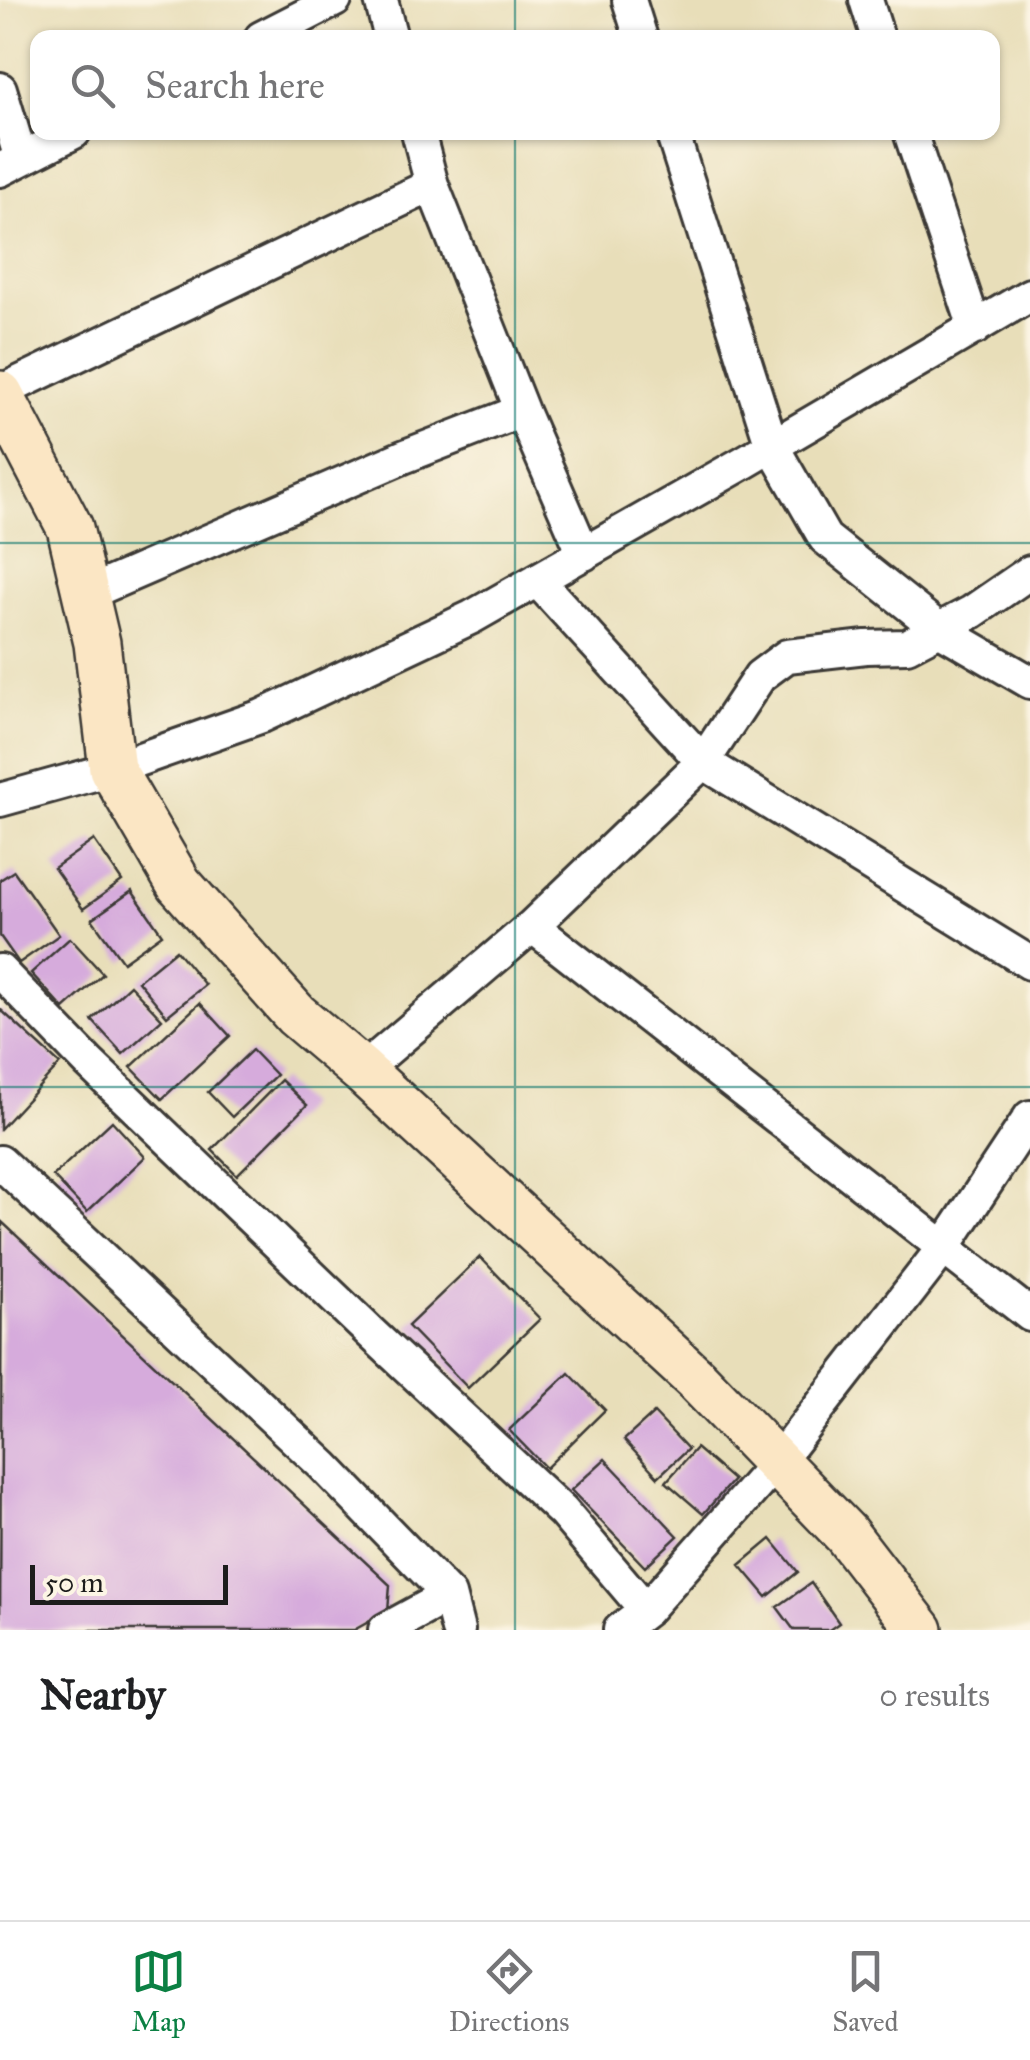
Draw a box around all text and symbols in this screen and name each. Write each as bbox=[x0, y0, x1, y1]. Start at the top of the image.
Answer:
search box bbox=[30, 30, 1000, 140]
icon: search bbox=[65, 58, 120, 113]
text: Search here bbox=[145, 62, 325, 108]
scale bar bbox=[30, 1560, 228, 1604]
text: 50 m bbox=[45, 1565, 104, 1600]
text: Nearby bbox=[40, 1669, 165, 1721]
text: 0 results bbox=[879, 1676, 990, 1715]
tab: Map bbox=[131, 1944, 186, 2039]
tab: Directions bbox=[449, 1944, 570, 2039]
tab: Saved bbox=[832, 1944, 899, 2039]

